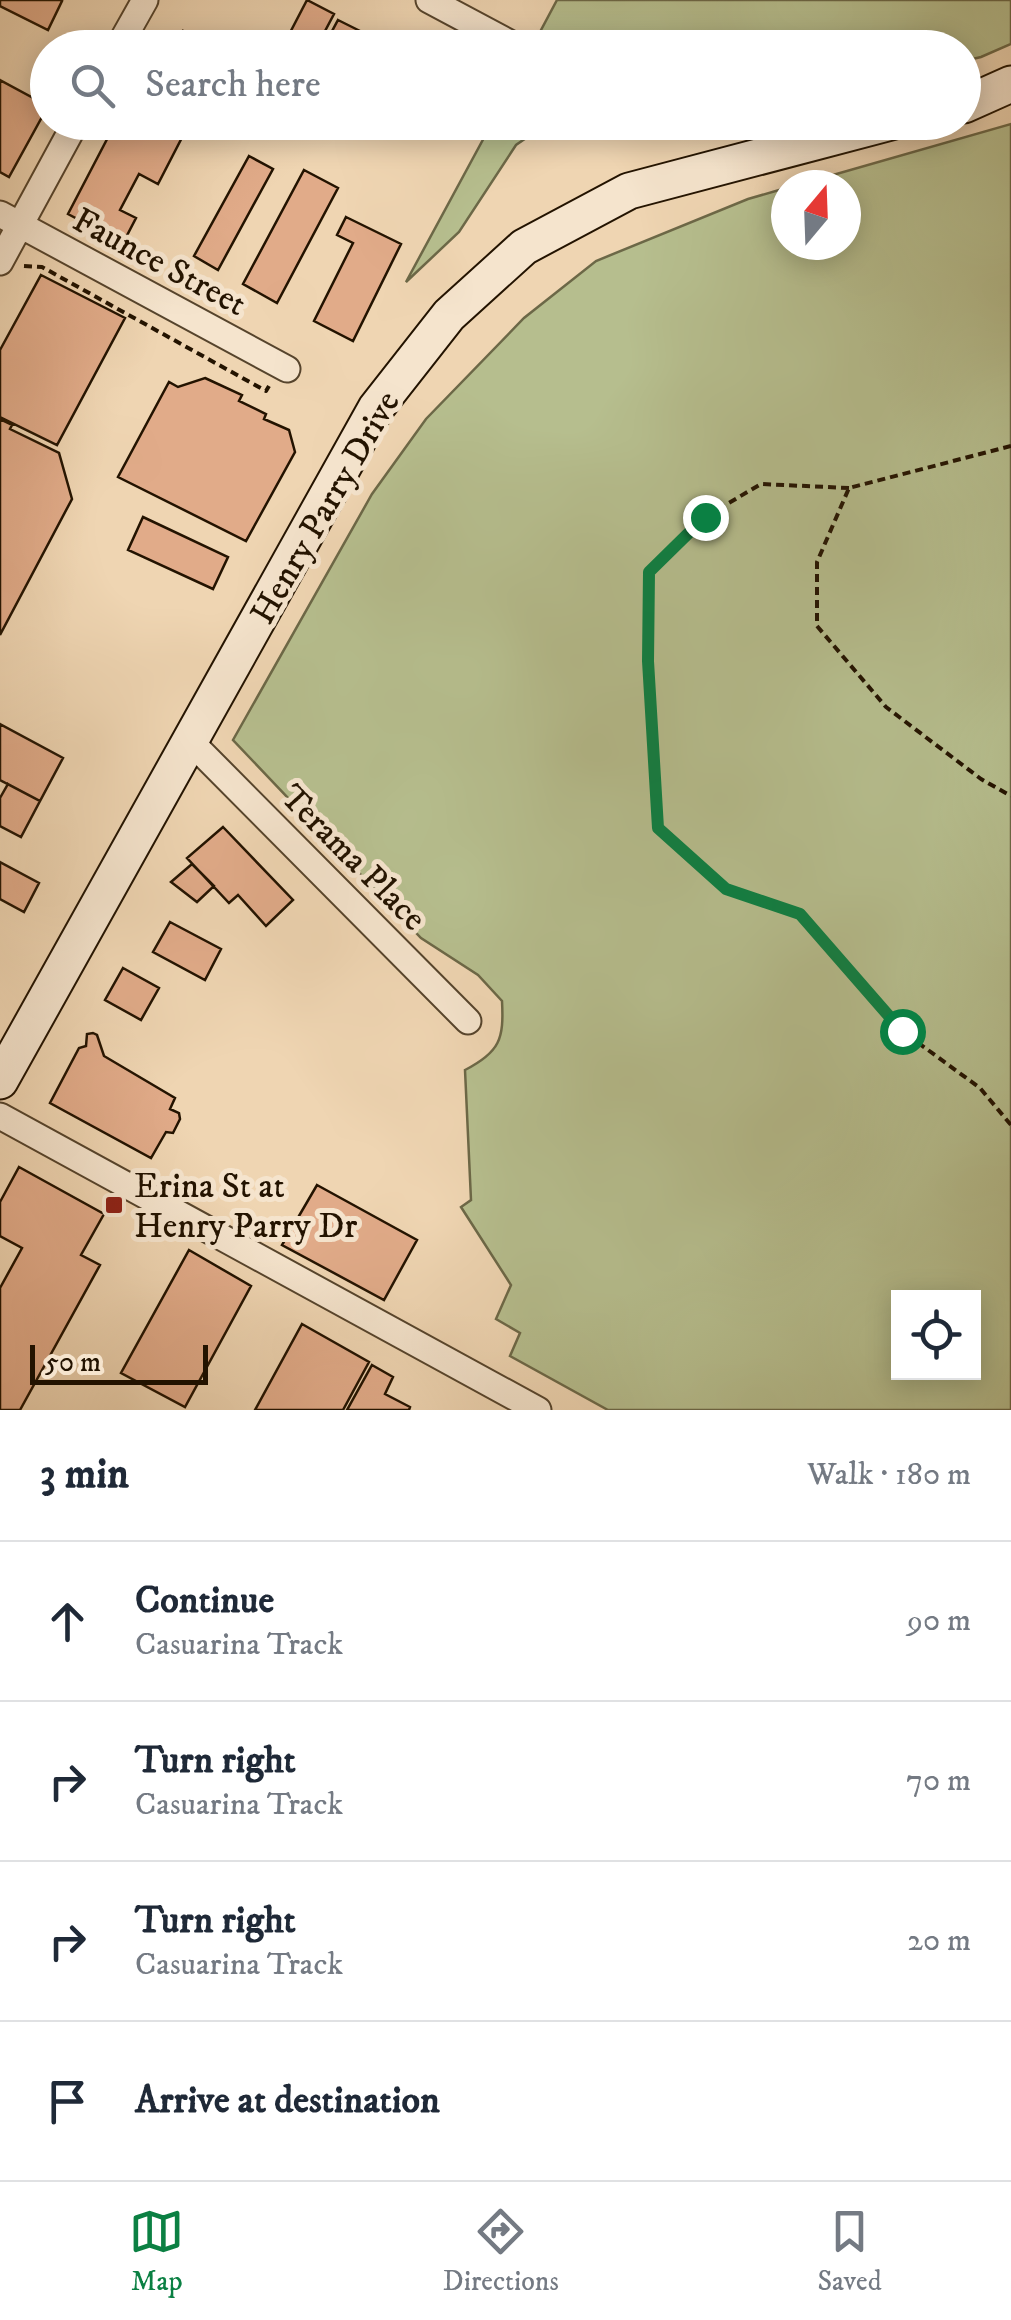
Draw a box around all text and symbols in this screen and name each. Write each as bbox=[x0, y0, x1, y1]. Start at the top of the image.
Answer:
search box bbox=[30, 30, 981, 140]
icon: search bbox=[65, 58, 120, 113]
text: Search here bbox=[145, 61, 321, 109]
north arrow bbox=[771, 170, 861, 260]
street label: Faunce Street bbox=[65, 199, 253, 327]
street label: Henry Parry Drive bbox=[241, 384, 410, 632]
route end bbox=[683, 495, 729, 541]
street label: Terama Place bbox=[270, 776, 435, 941]
route start bbox=[880, 1009, 926, 1055]
place label: Erina St at Henry Parry Dr bbox=[134, 1165, 357, 1249]
marker: Erina St at Henry Parry Dr bbox=[103, 1194, 125, 1216]
map controls bbox=[891, 1290, 981, 1380]
button: locate bbox=[891, 1290, 981, 1380]
scale bar bbox=[30, 1340, 208, 1384]
text: 50 m bbox=[45, 1345, 101, 1380]
text: 3 min bbox=[40, 1449, 129, 1501]
text: Walk · 180 m bbox=[807, 1455, 971, 1495]
text: Continue bbox=[135, 1577, 274, 1625]
icon: ahead bbox=[40, 1594, 95, 1649]
text: 90 m bbox=[907, 1601, 971, 1641]
text: Casuarina Track bbox=[135, 1625, 343, 1665]
text: Turn right bbox=[135, 1737, 296, 1785]
icon: right bbox=[40, 1754, 95, 1809]
text: 70 m bbox=[906, 1761, 971, 1801]
text: Casuarina Track bbox=[135, 1785, 343, 1825]
text: Turn right bbox=[135, 1897, 296, 1945]
icon: right bbox=[40, 1914, 95, 1969]
text: 20 m bbox=[907, 1921, 971, 1961]
text: Casuarina Track bbox=[135, 1945, 343, 1985]
icon: arrive bbox=[40, 2074, 95, 2129]
text: Arrive at destination bbox=[135, 2077, 440, 2125]
tab: Map bbox=[129, 2204, 184, 2299]
tab: Directions bbox=[443, 2204, 559, 2299]
tab: Saved bbox=[817, 2204, 882, 2299]

